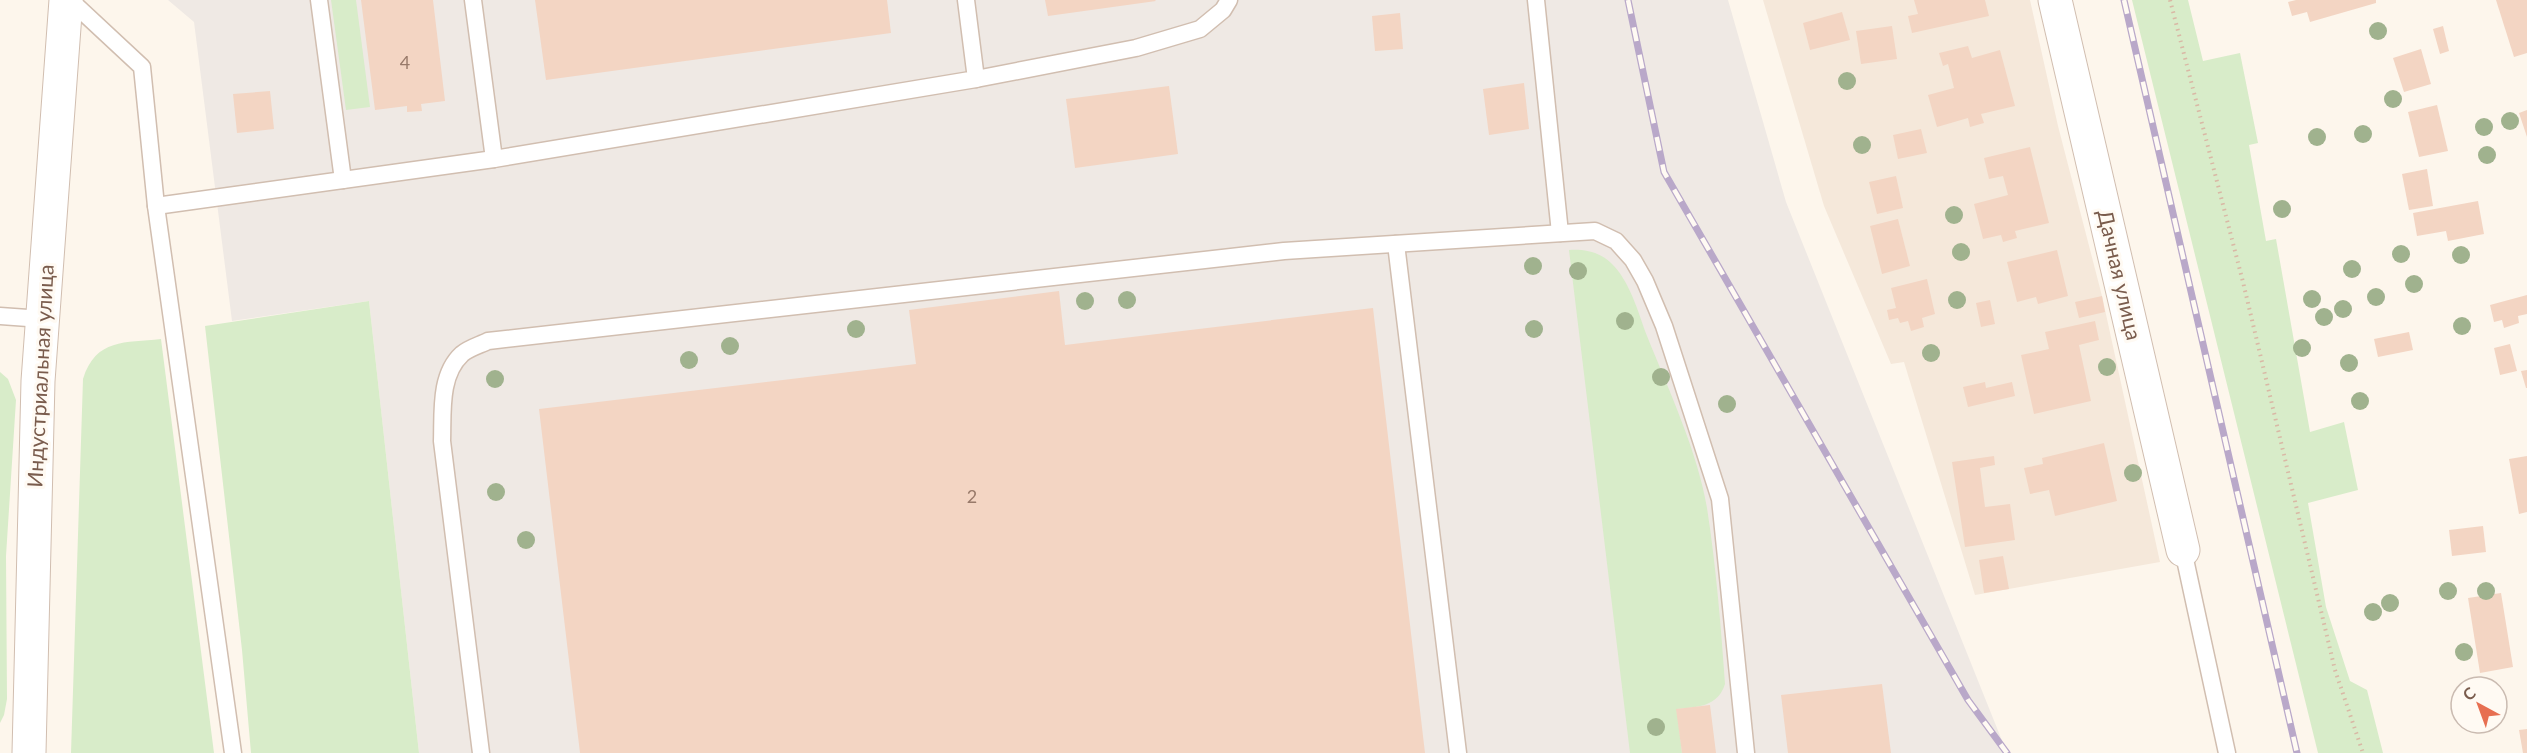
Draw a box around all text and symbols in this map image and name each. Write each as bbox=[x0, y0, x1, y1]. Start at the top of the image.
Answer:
house number: 4 bbox=[400, 51, 410, 73]
street label: Дачная улица bbox=[2093, 207, 2148, 342]
street label: Индустриальная улица bbox=[21, 264, 58, 488]
house number: 2 bbox=[967, 485, 977, 507]
north arrow bbox=[2449, 675, 2509, 735]
text: С bbox=[2459, 682, 2479, 704]

